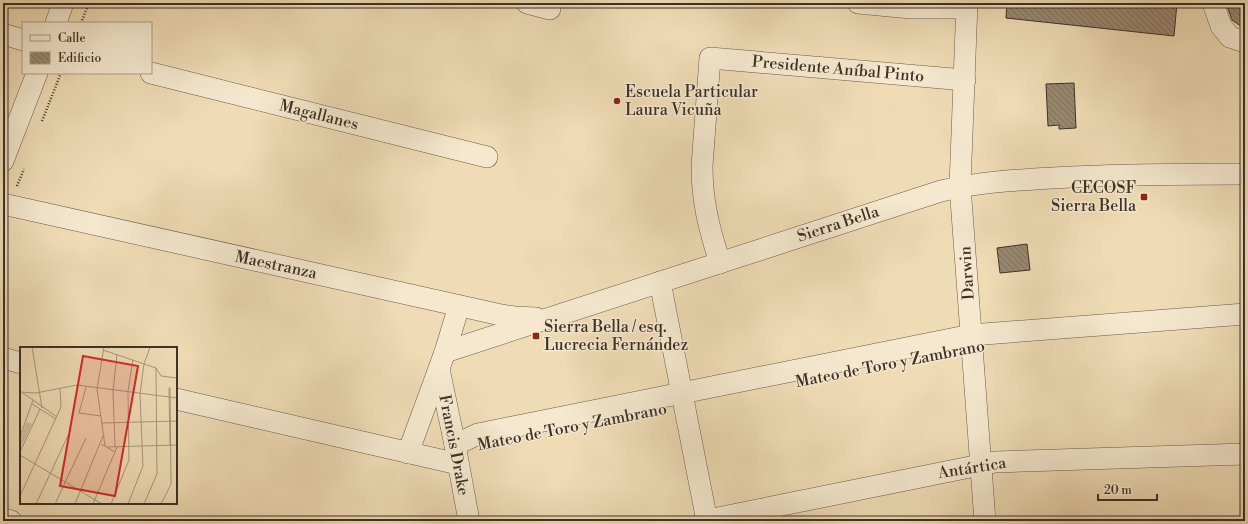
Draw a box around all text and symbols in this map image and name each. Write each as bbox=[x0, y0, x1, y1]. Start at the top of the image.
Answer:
legend bbox=[22, 22, 152, 74]
text: Calle bbox=[58, 31, 85, 46]
text: Edificio bbox=[58, 51, 101, 66]
street label: Presidente Aníbal Pinto bbox=[751, 51, 925, 87]
place label: Escuela Particular Laura Vicuña bbox=[625, 82, 758, 120]
street label: Magallanes bbox=[277, 96, 361, 134]
marker: Escuela Particular Laura Vicuña bbox=[612, 96, 622, 106]
place label: CECOSF Sierra Bella bbox=[1051, 178, 1137, 216]
marker: CECOSF Sierra Bella bbox=[1139, 192, 1149, 202]
street label: Sierra Bella bbox=[795, 201, 882, 247]
street label: Darwin bbox=[955, 245, 979, 301]
street label: Maestranza bbox=[233, 247, 320, 284]
place label: Sierra Bella / esq. Lucrecia Fernández bbox=[544, 317, 688, 355]
marker: Sierra Bella / esq. Lucrecia Fernández bbox=[531, 331, 541, 341]
street label: Mateo de Toro y Zambrano bbox=[794, 336, 986, 392]
inset map bbox=[20, 347, 177, 504]
street label: Francis Drake bbox=[434, 393, 474, 497]
street label: Mateo de Toro y Zambrano bbox=[476, 399, 668, 455]
street label: Antártica bbox=[935, 453, 1009, 483]
scale bar bbox=[1098, 476, 1157, 502]
text: 20 m bbox=[1104, 483, 1132, 498]

